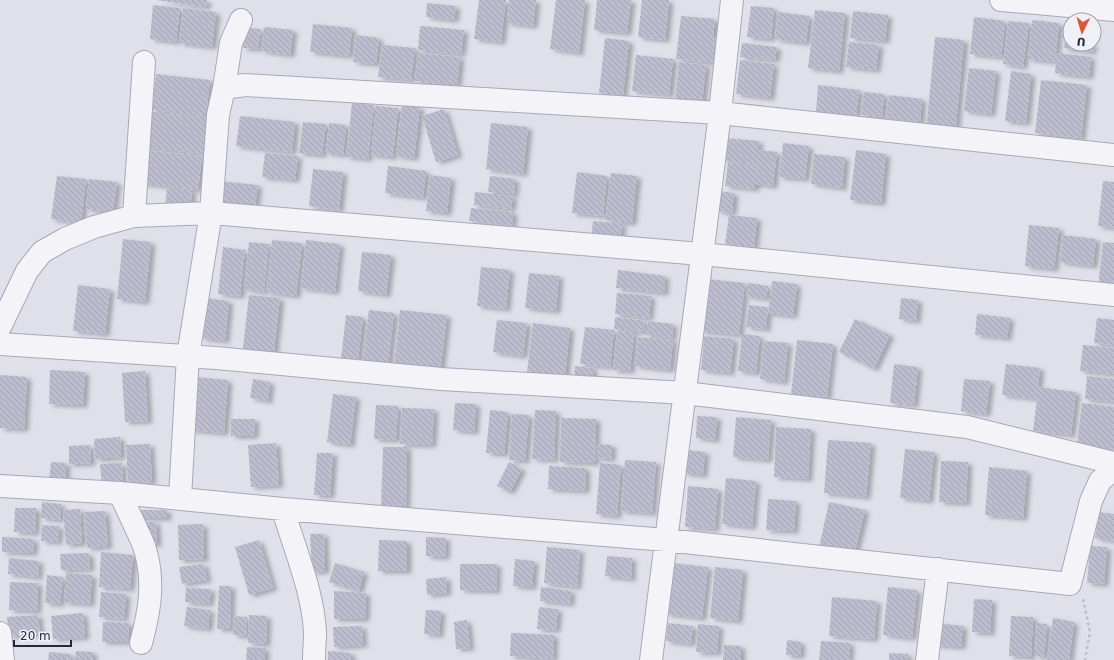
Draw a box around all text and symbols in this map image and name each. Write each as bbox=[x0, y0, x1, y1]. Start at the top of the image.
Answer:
north arrow bbox=[1062, 12, 1102, 52]
text: U bbox=[1076, 35, 1086, 48]
scale bar bbox=[14, 622, 71, 648]
text: 20 m bbox=[20, 629, 51, 643]

